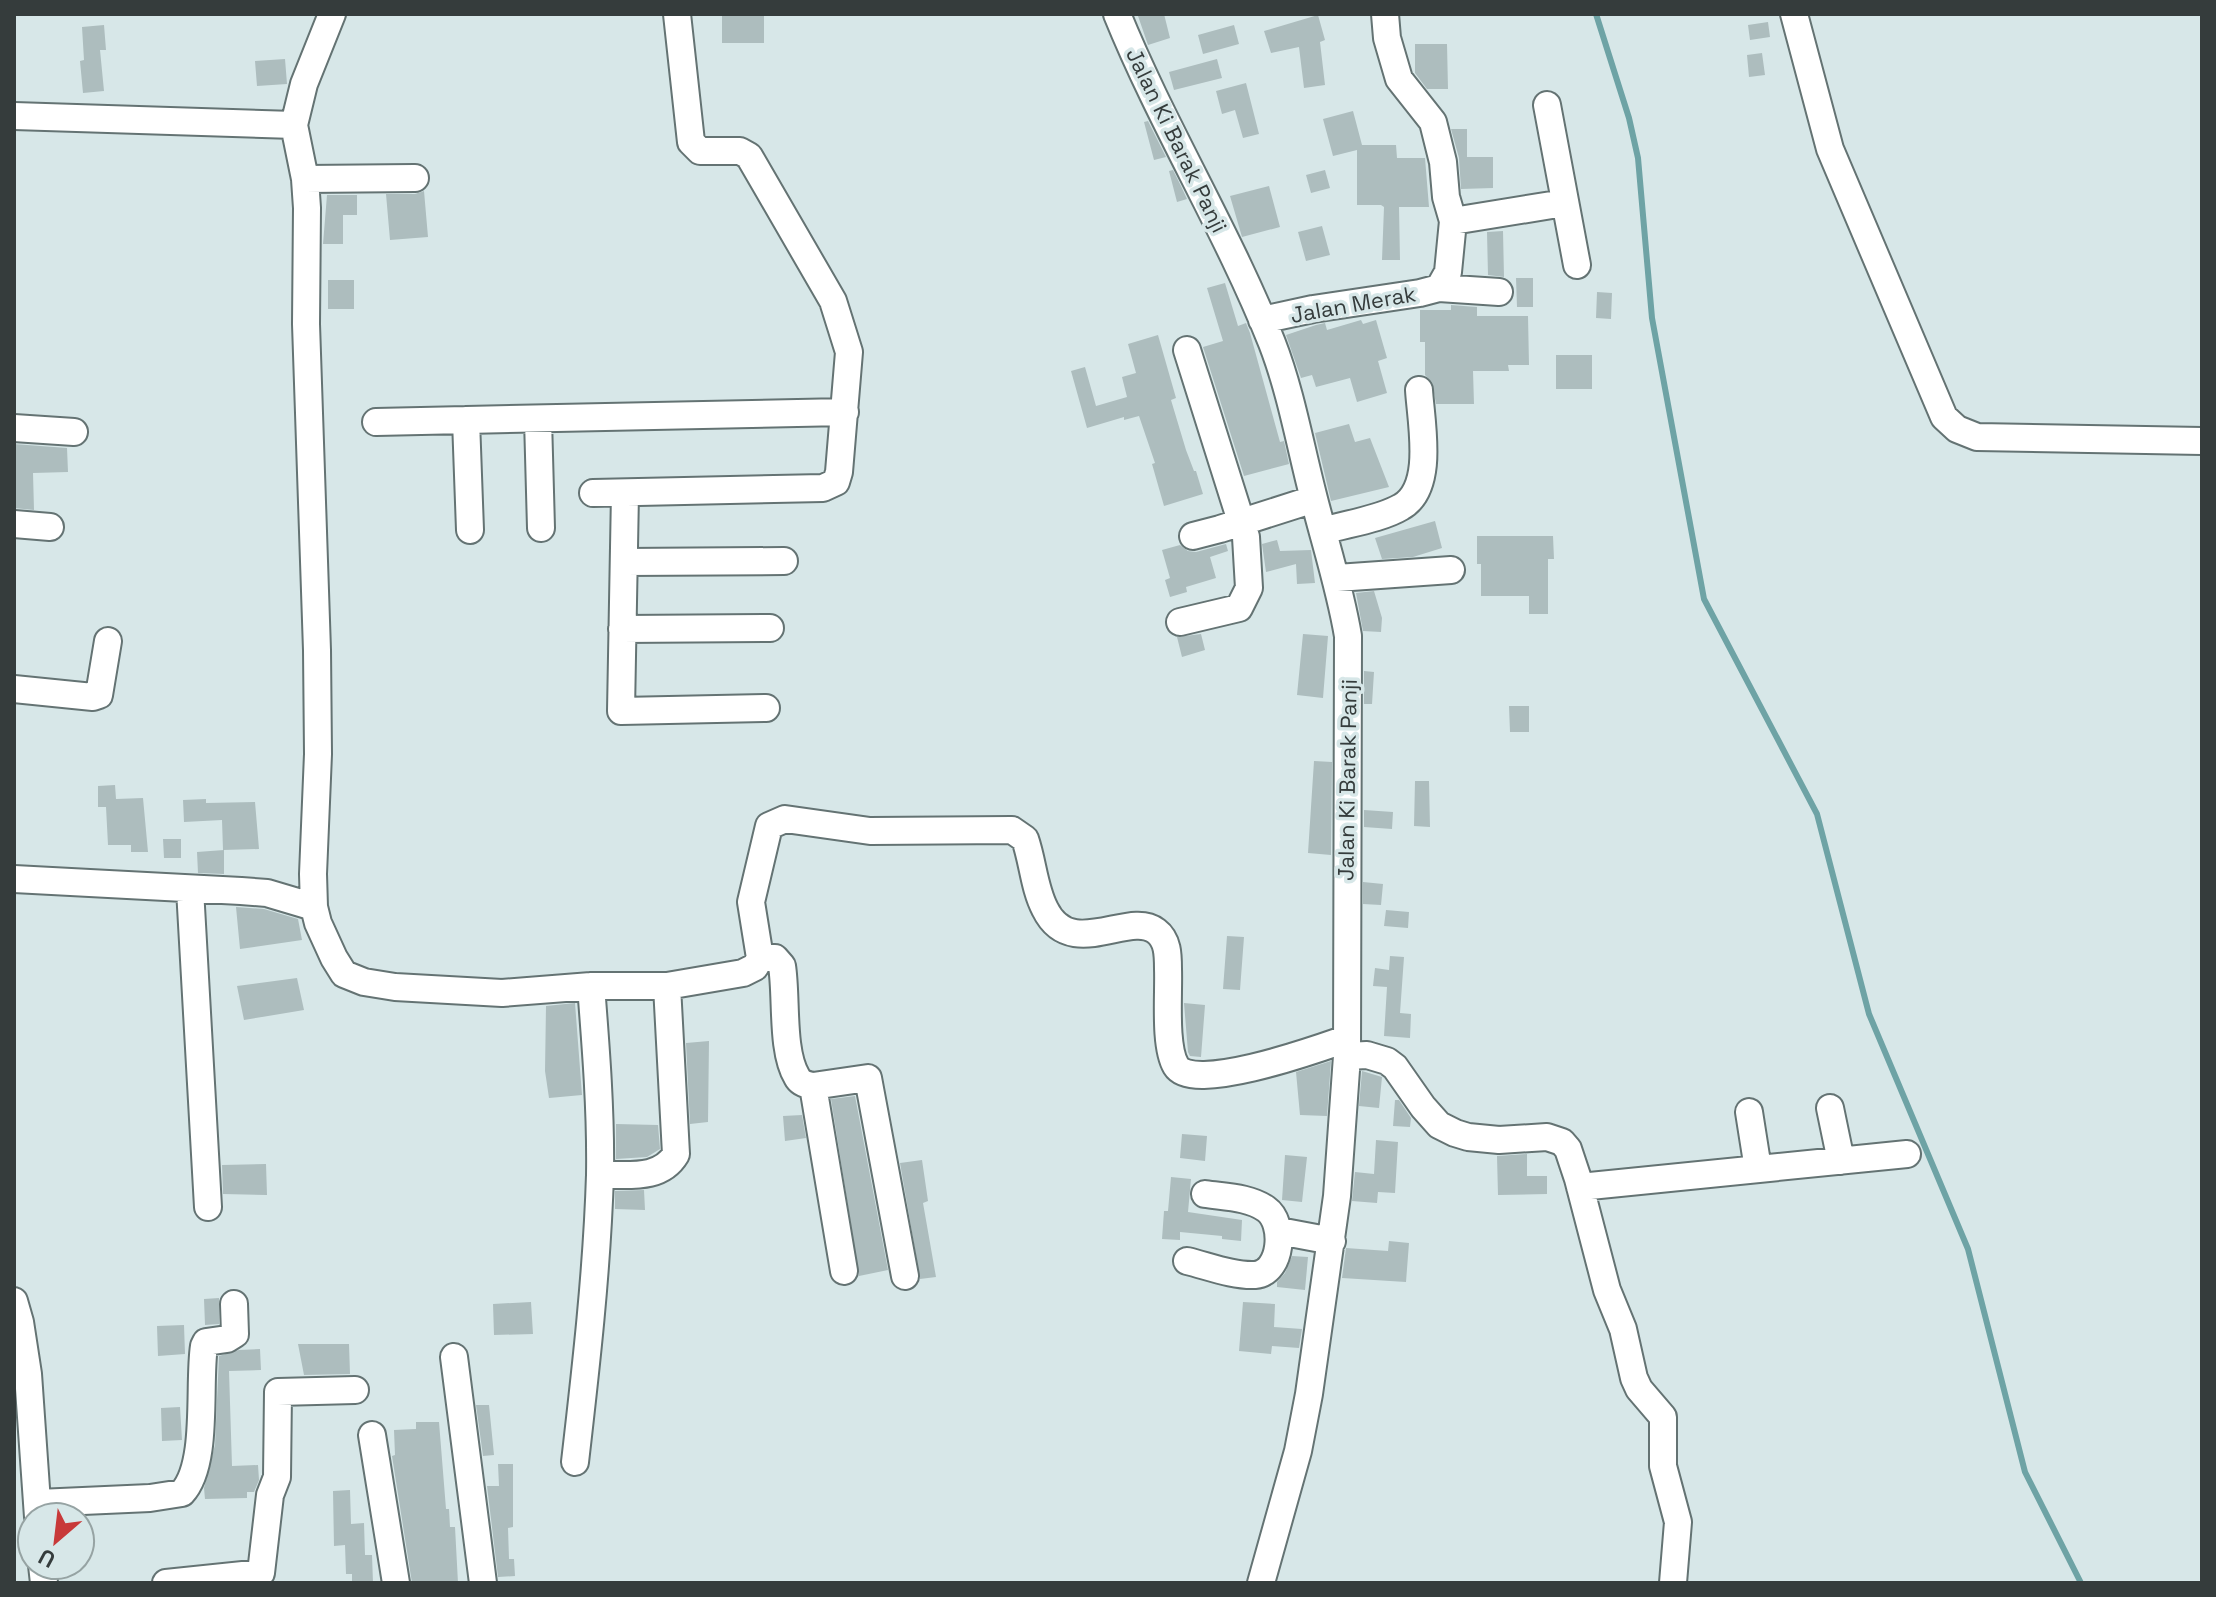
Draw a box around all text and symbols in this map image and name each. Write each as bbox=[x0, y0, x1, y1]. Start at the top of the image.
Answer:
street label: Jalan Ki Barak Panji bbox=[1120, 43, 1234, 237]
street label: Jalan Merak bbox=[1288, 279, 1418, 329]
street label: Jalan Ki Barak Panji bbox=[1331, 679, 1363, 881]
north arrow bbox=[16, 1501, 96, 1581]
text: U bbox=[34, 1543, 60, 1574]

